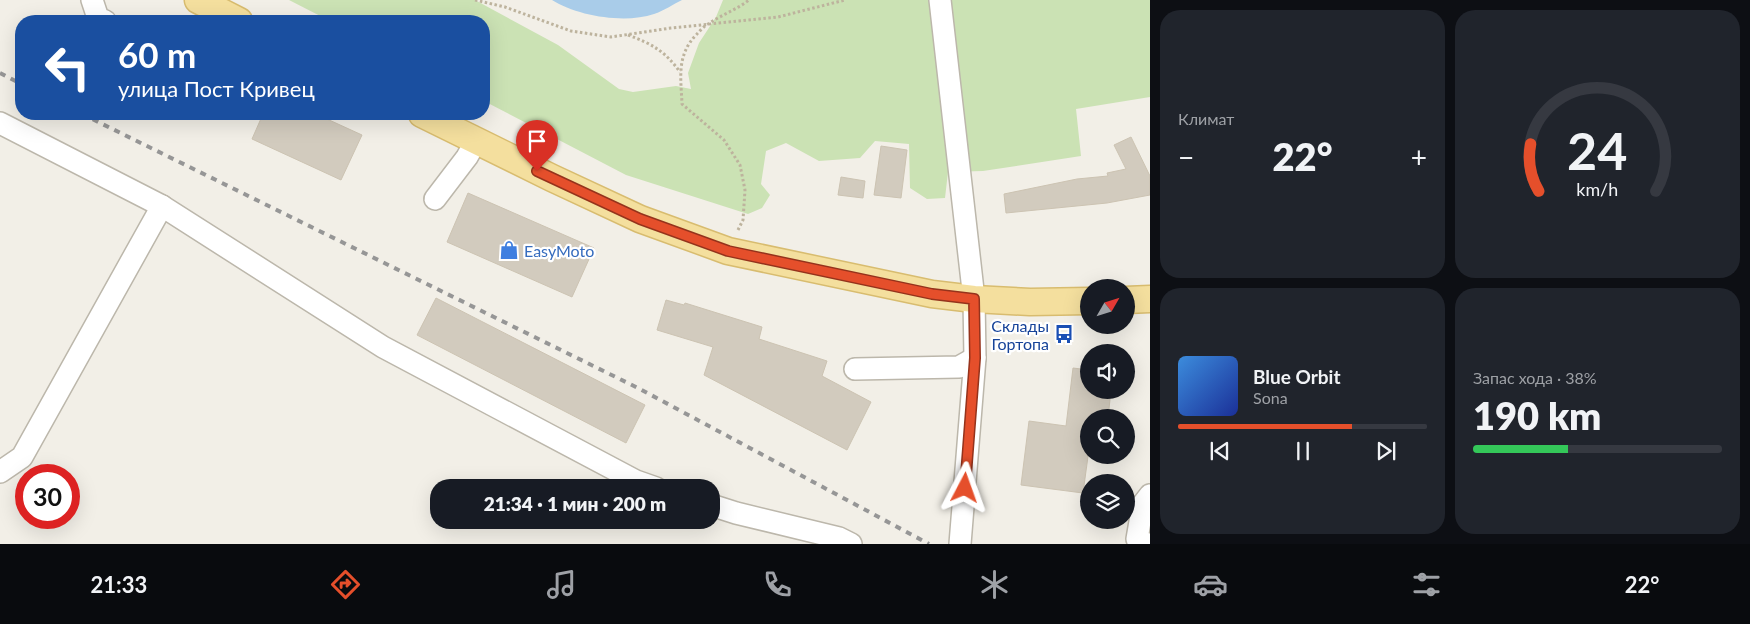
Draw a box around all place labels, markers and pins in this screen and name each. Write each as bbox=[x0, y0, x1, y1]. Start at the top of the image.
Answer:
pin bbox=[516, 120, 558, 171]
shop icon: EasyMoto bbox=[498, 239, 520, 261]
place label: EasyMoto bbox=[524, 241, 594, 260]
place label: Склады Гортопа bbox=[991, 316, 1049, 353]
bus stop icon: Склады Гортопа bbox=[1053, 323, 1075, 345]

